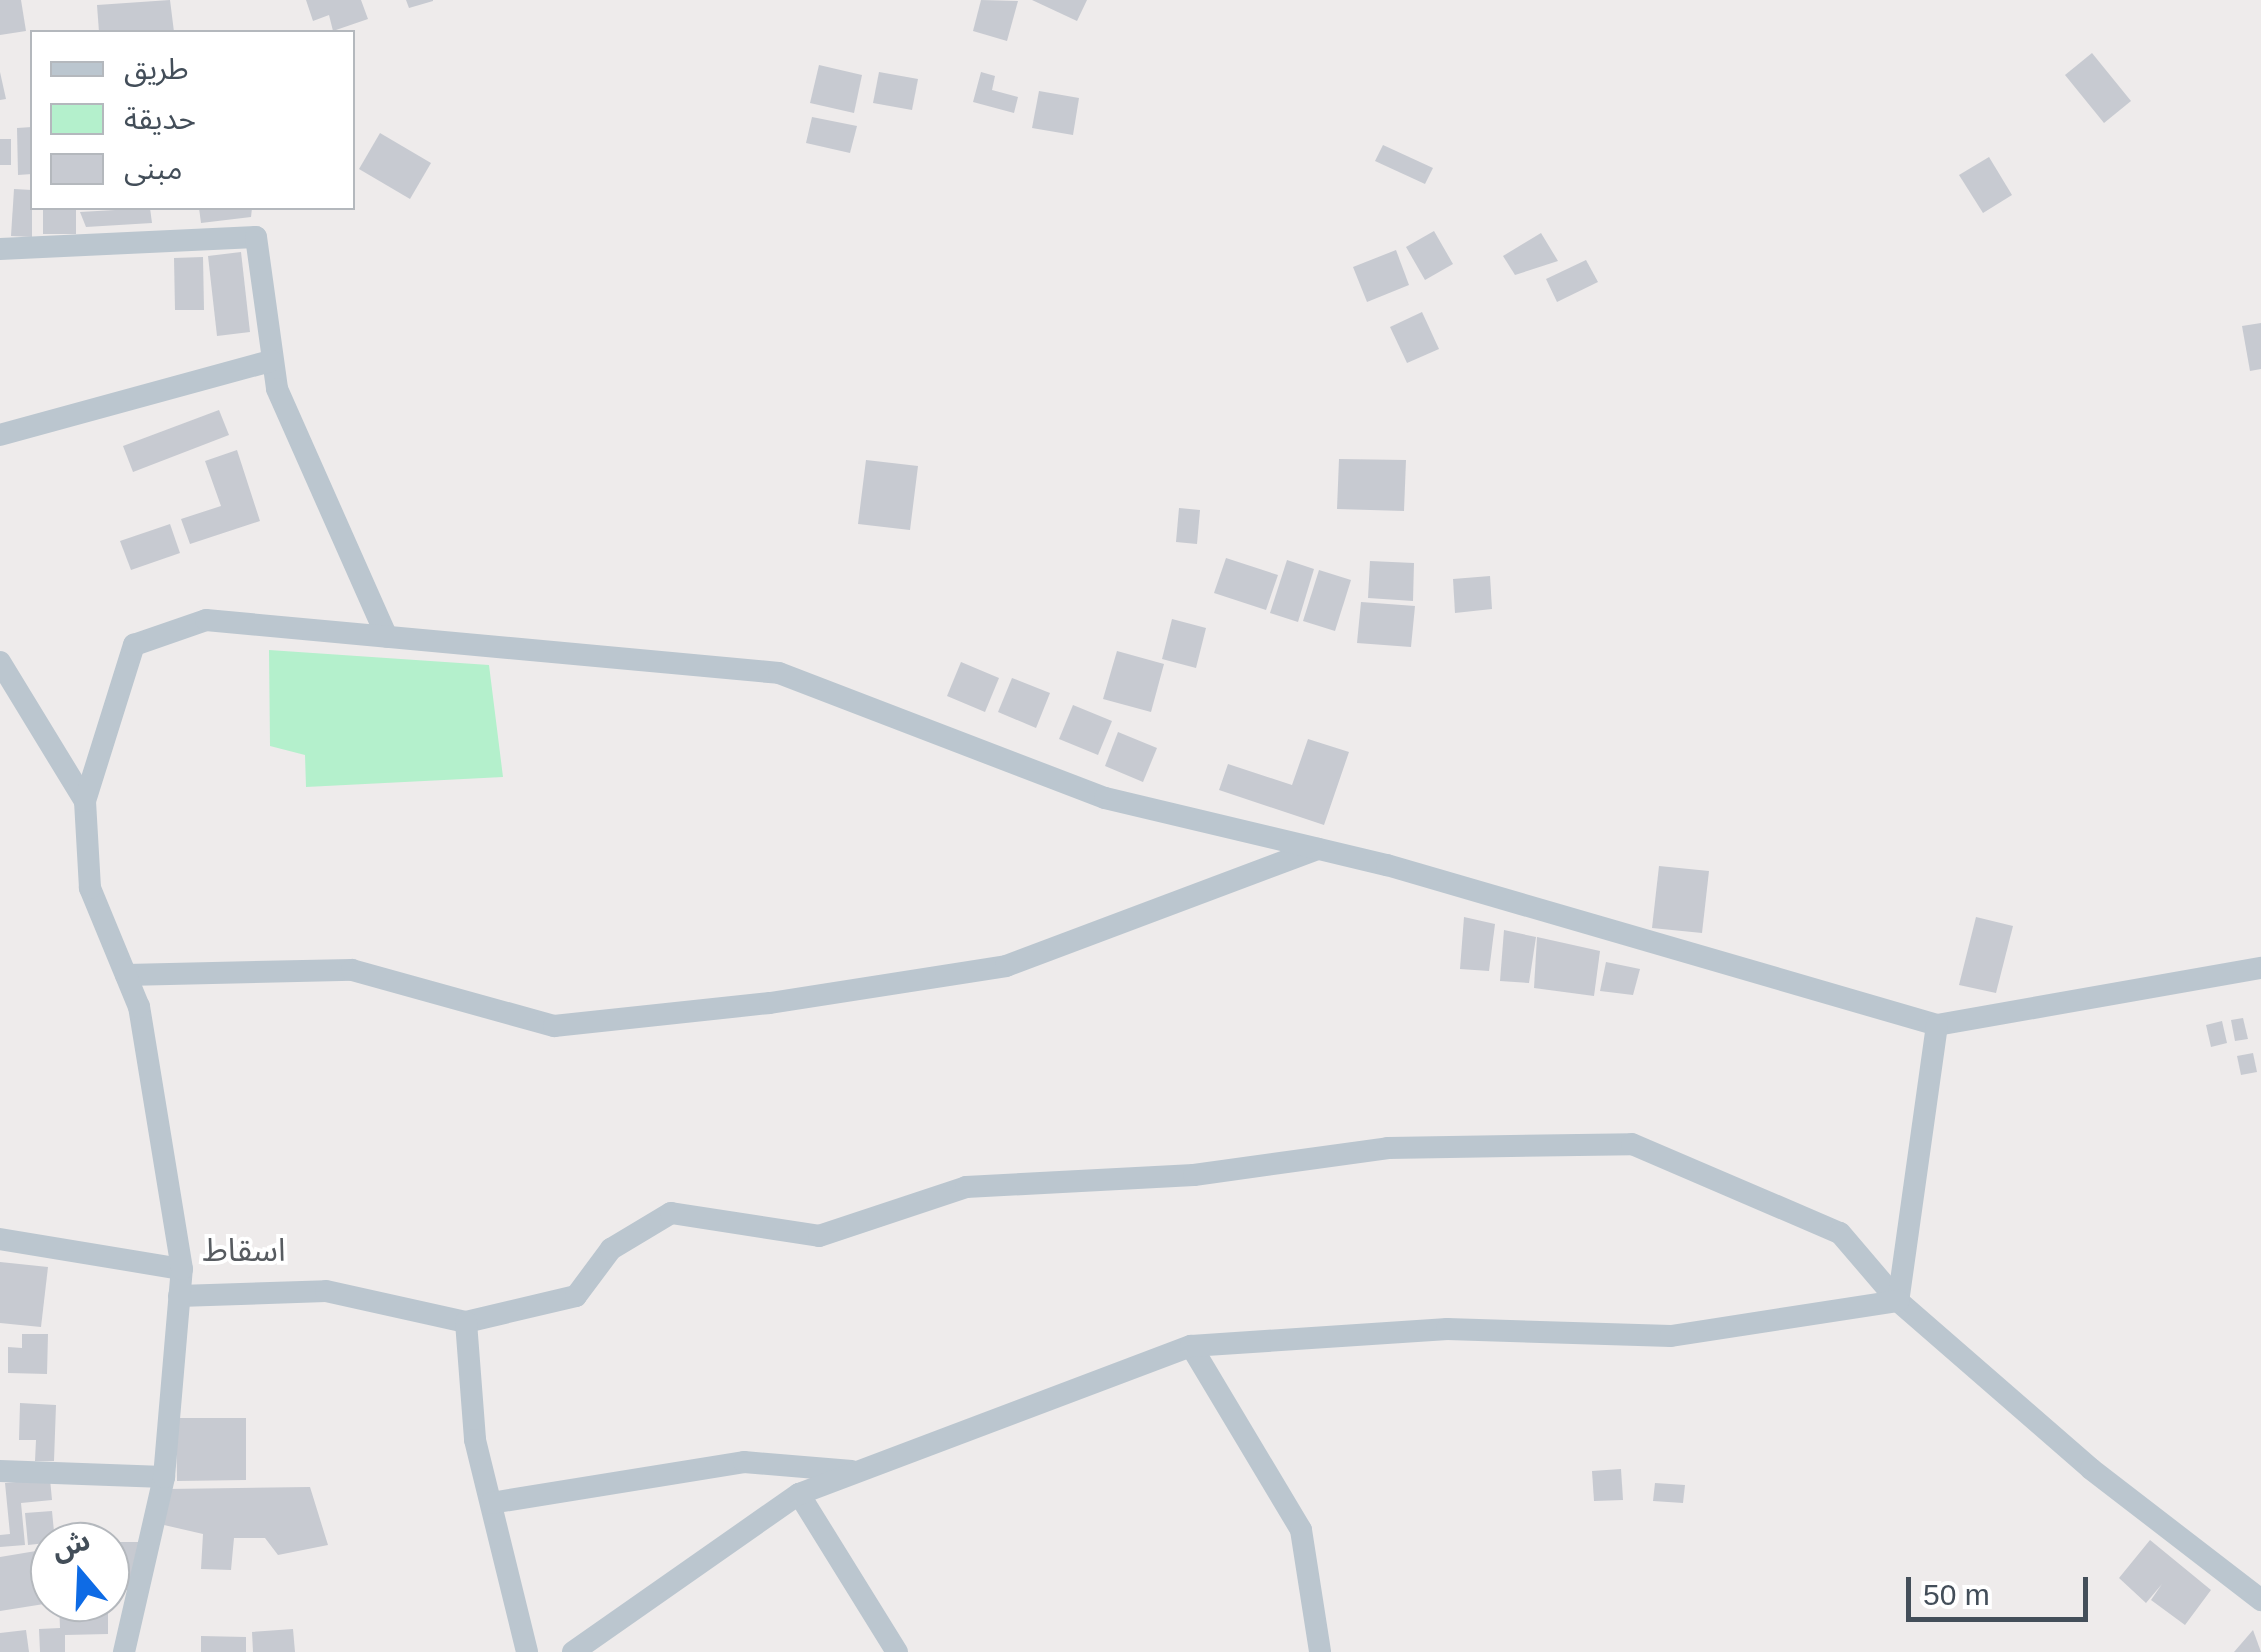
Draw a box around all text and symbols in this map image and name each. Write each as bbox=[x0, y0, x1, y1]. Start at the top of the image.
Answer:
legend bbox=[30, 30, 355, 210]
text: طريق bbox=[124, 52, 189, 85]
text: حديقة bbox=[124, 102, 196, 135]
text: مبنى bbox=[124, 152, 182, 185]
district label: اسقاط bbox=[202, 1231, 286, 1269]
north arrow bbox=[30, 1522, 130, 1622]
text: ش bbox=[48, 1524, 94, 1566]
scale bar bbox=[1911, 1557, 2094, 1619]
text: 50 m bbox=[1923, 1578, 1990, 1611]

